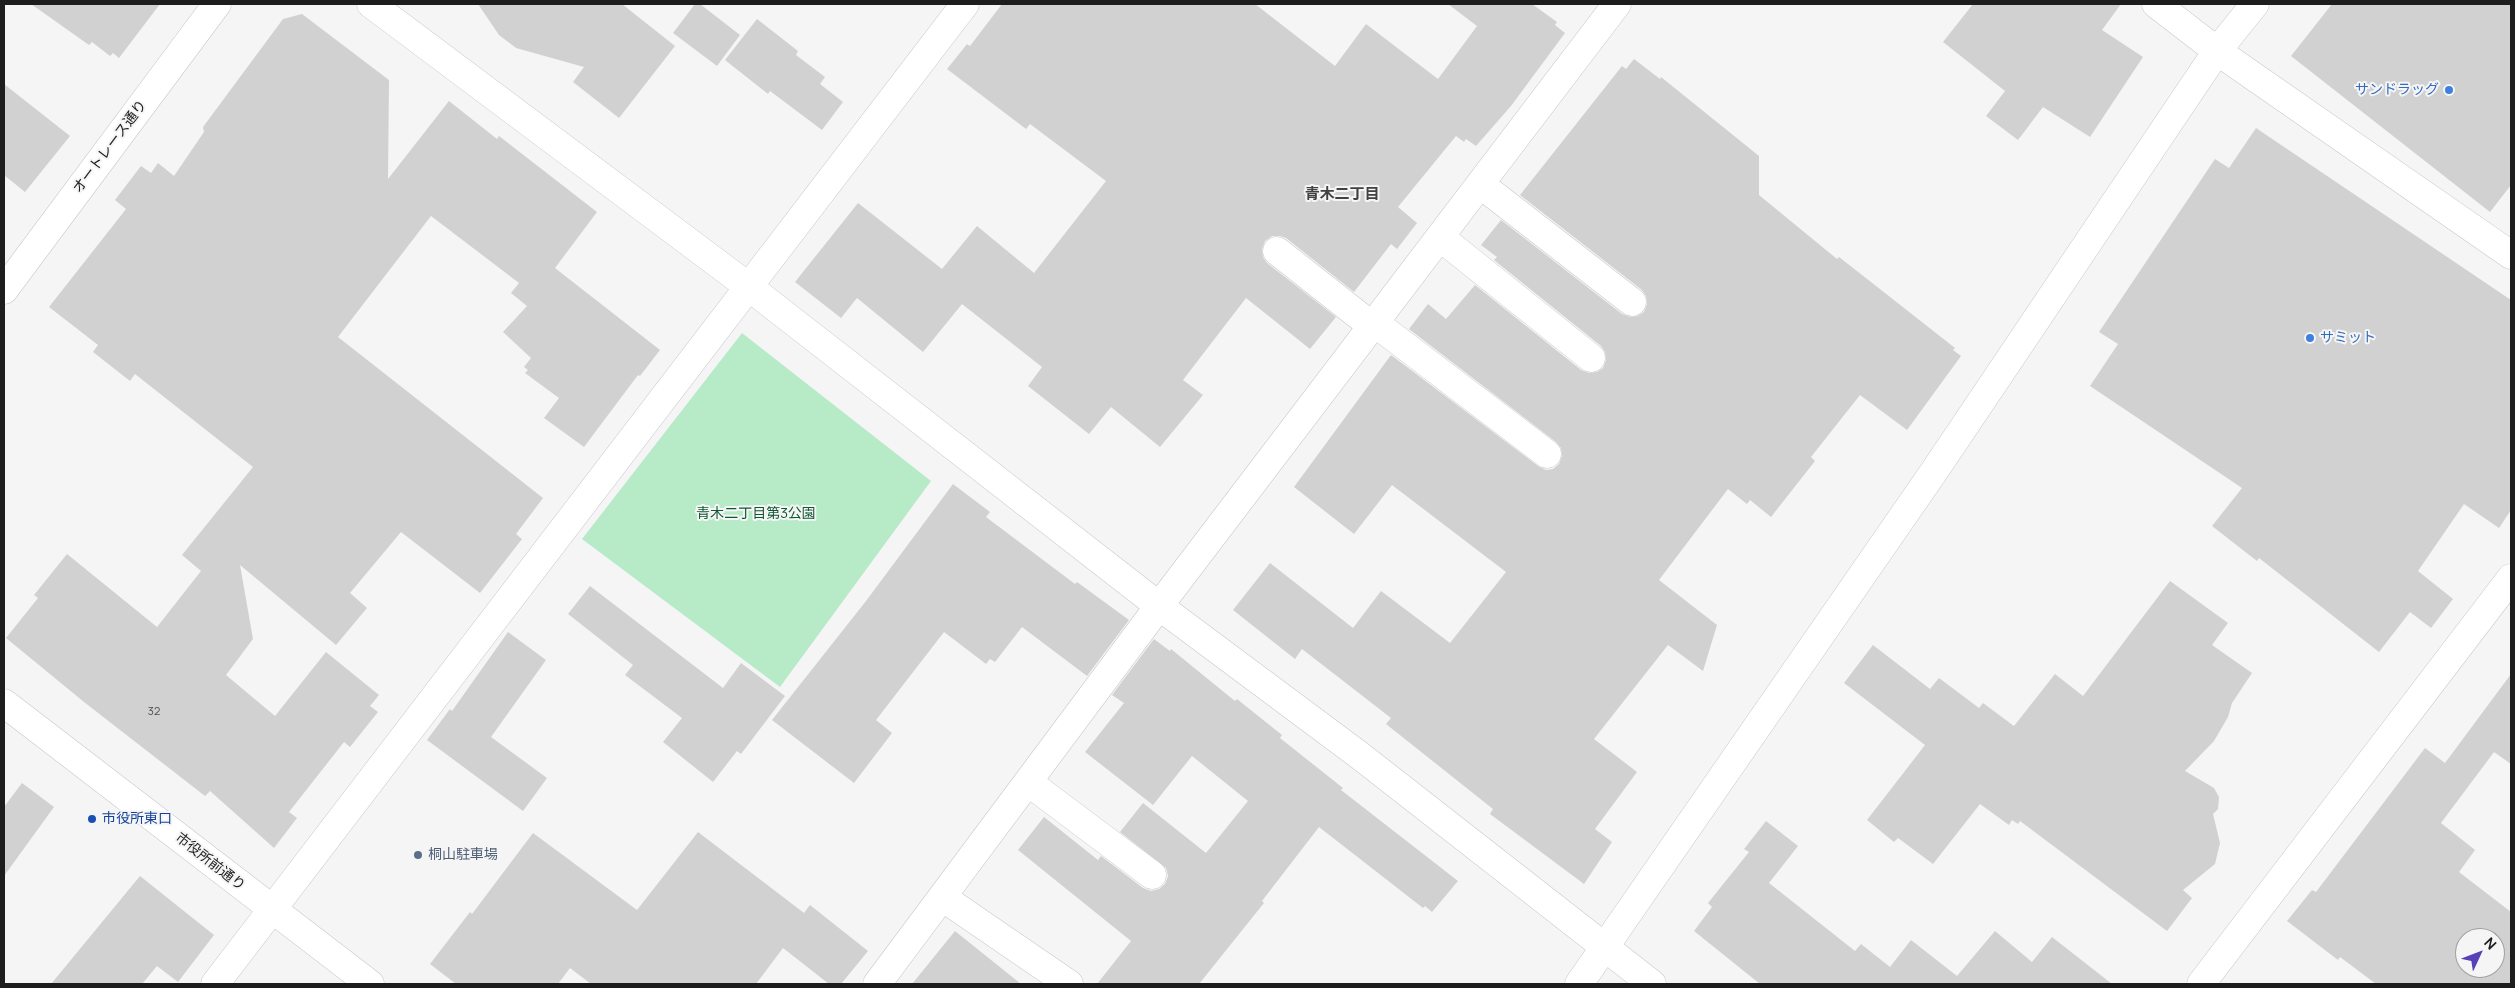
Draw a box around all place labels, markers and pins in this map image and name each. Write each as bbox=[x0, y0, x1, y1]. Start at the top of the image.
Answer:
place label: サンドラッグ bbox=[2355, 82, 2439, 98]
marker: サンドラッグ bbox=[2443, 84, 2455, 96]
place label: サミット bbox=[2320, 330, 2376, 346]
marker: サミット bbox=[2304, 332, 2316, 344]
place label: 市役所東口 bbox=[102, 811, 172, 827]
marker: 市役所東口 bbox=[86, 813, 98, 825]
place label: 桐山駐車場 bbox=[428, 847, 498, 863]
marker: 桐山駐車場 bbox=[412, 849, 424, 861]

